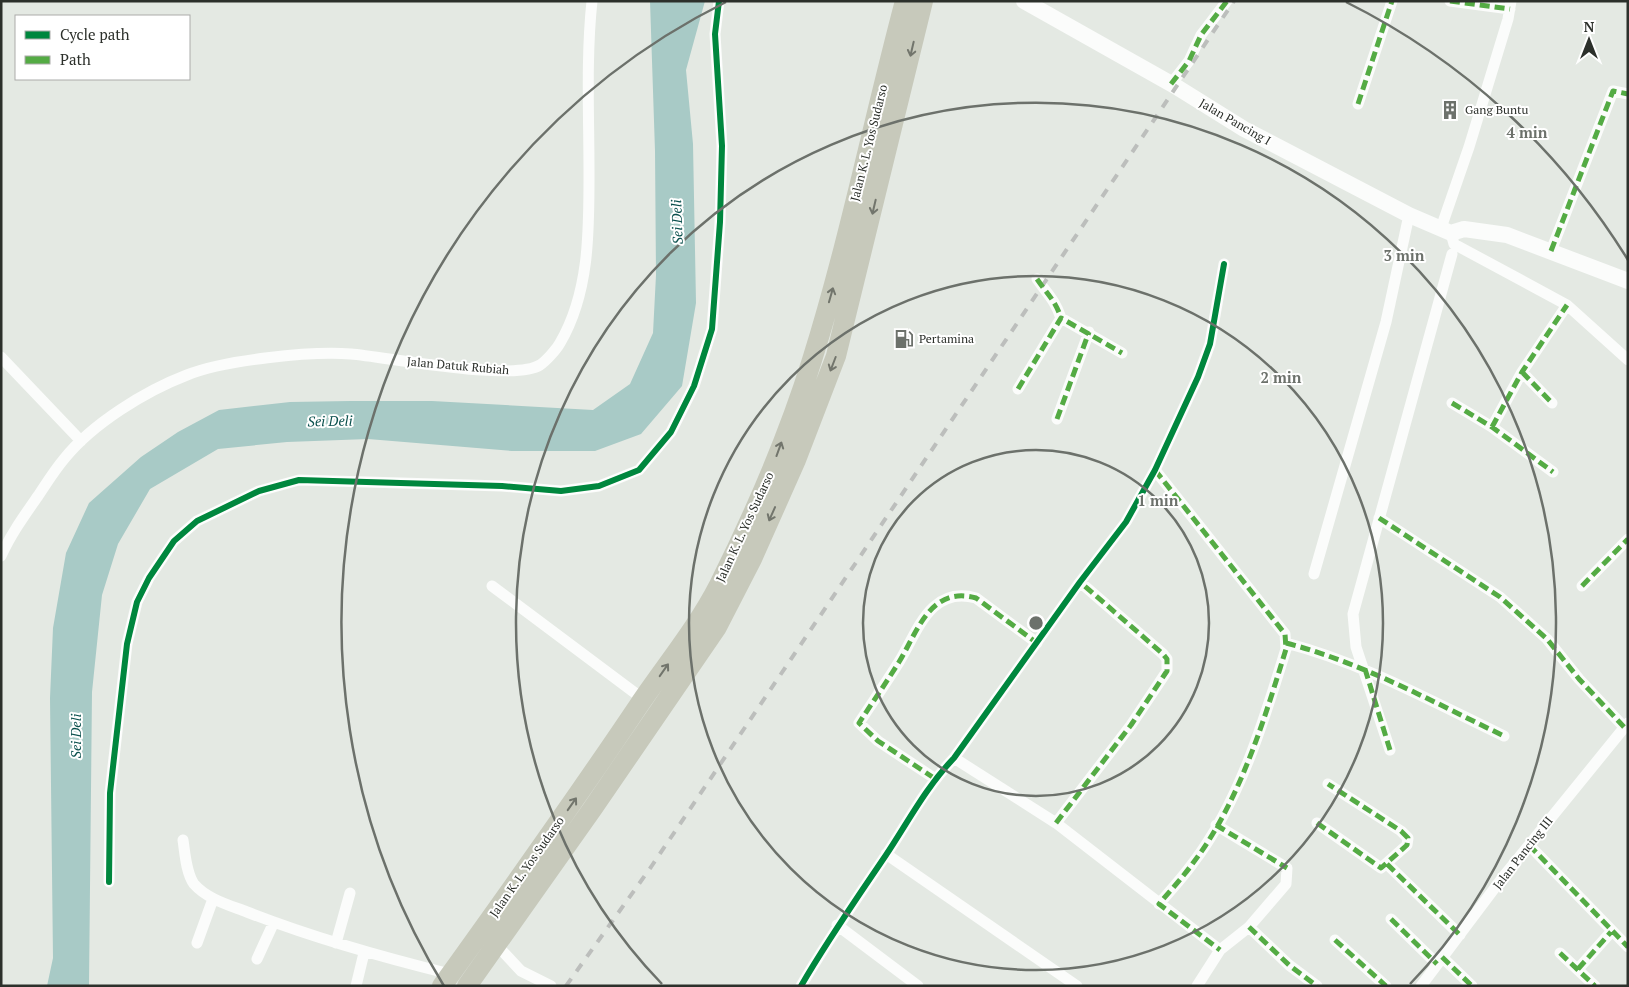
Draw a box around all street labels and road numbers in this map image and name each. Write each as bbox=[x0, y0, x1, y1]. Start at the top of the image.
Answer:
street label: Jalan K. L. Yos Sudarso bbox=[847, 83, 890, 203]
street label: Jalan Pancing I bbox=[1197, 95, 1274, 148]
street label: Jalan Datuk Rubiah bbox=[406, 354, 510, 377]
street label: Jalan K. L. Yos Sudarso bbox=[712, 469, 777, 584]
street label: Jalan K. L. Yos Sudarso bbox=[486, 813, 567, 920]
street label: Jalan Pancing III bbox=[1489, 813, 1556, 892]

